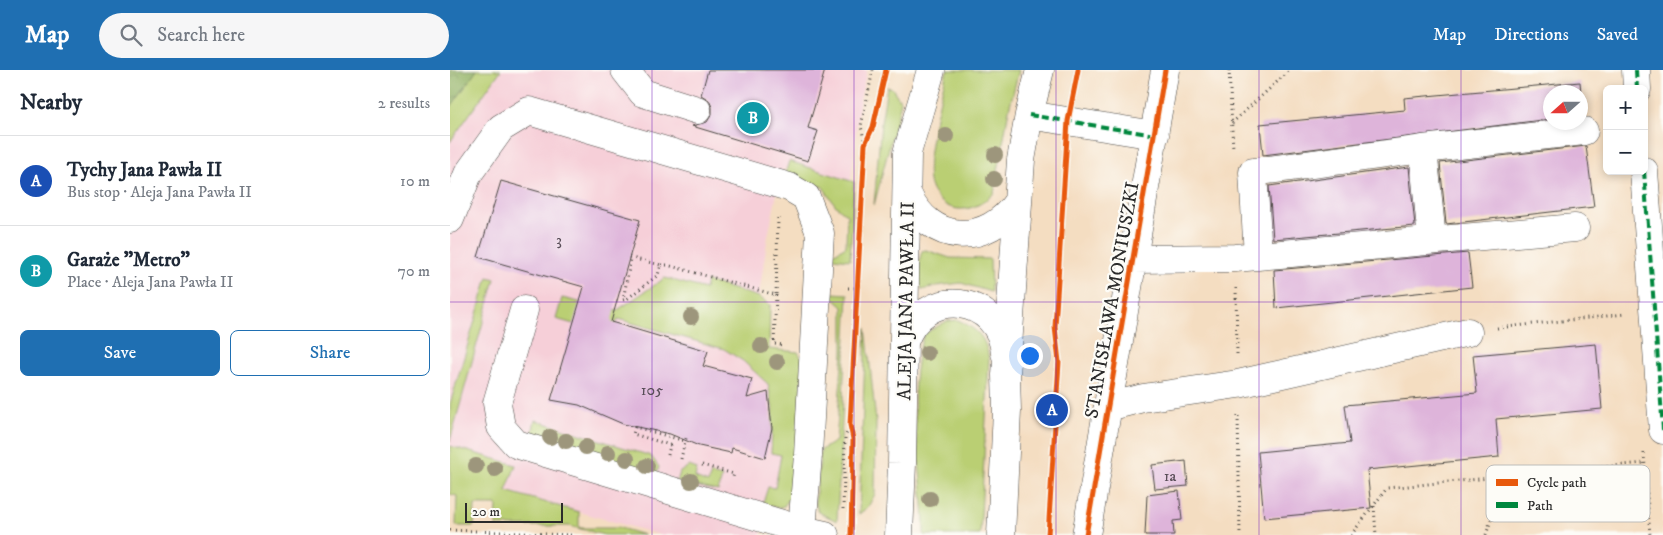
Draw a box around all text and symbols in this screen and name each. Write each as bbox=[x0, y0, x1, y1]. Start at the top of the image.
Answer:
search box bbox=[99, 13, 449, 58]
text: Map bbox=[25, 20, 69, 50]
icon: search bbox=[117, 21, 145, 49]
text: Search here bbox=[157, 24, 245, 47]
text: Map bbox=[1433, 24, 1466, 46]
text: Directions bbox=[1494, 24, 1569, 46]
text: Saved bbox=[1597, 24, 1638, 46]
north arrow bbox=[1543, 85, 1588, 130]
map controls bbox=[1603, 85, 1648, 175]
button: + bbox=[1603, 85, 1648, 130]
text: Nearby bbox=[20, 90, 82, 116]
text: 2 results bbox=[378, 93, 430, 113]
pin: B bbox=[737, 99, 769, 137]
button: − bbox=[1603, 130, 1648, 175]
text: Tychy Jana Pawła II bbox=[67, 159, 222, 182]
text: A bbox=[31, 171, 41, 191]
text: 10 m bbox=[400, 171, 430, 191]
street label: STANISŁAWA MONIUSZKI bbox=[1080, 180, 1145, 420]
text: Bus stop · Aleja Jana Pawła II bbox=[67, 182, 252, 202]
street label: ALEJA JANA PAWŁA II bbox=[893, 201, 920, 401]
house number: 3 bbox=[556, 230, 562, 250]
text: Garaże "Metro" bbox=[67, 249, 190, 272]
text: B bbox=[31, 261, 41, 281]
text: 70 m bbox=[398, 261, 430, 281]
text: Place · Aleja Jana Pawła II bbox=[67, 272, 233, 292]
button: Save bbox=[20, 330, 220, 376]
button: Share bbox=[230, 330, 430, 376]
your location bbox=[1017, 343, 1043, 369]
house number: 105 bbox=[641, 380, 663, 400]
pin: A bbox=[1036, 391, 1068, 429]
legend bbox=[1486, 465, 1650, 522]
house number: 1a bbox=[1164, 466, 1177, 486]
text: Cycle path bbox=[1527, 474, 1587, 492]
text: Path bbox=[1527, 497, 1554, 515]
scale bar bbox=[465, 500, 562, 523]
text: 20 m bbox=[472, 503, 500, 521]

